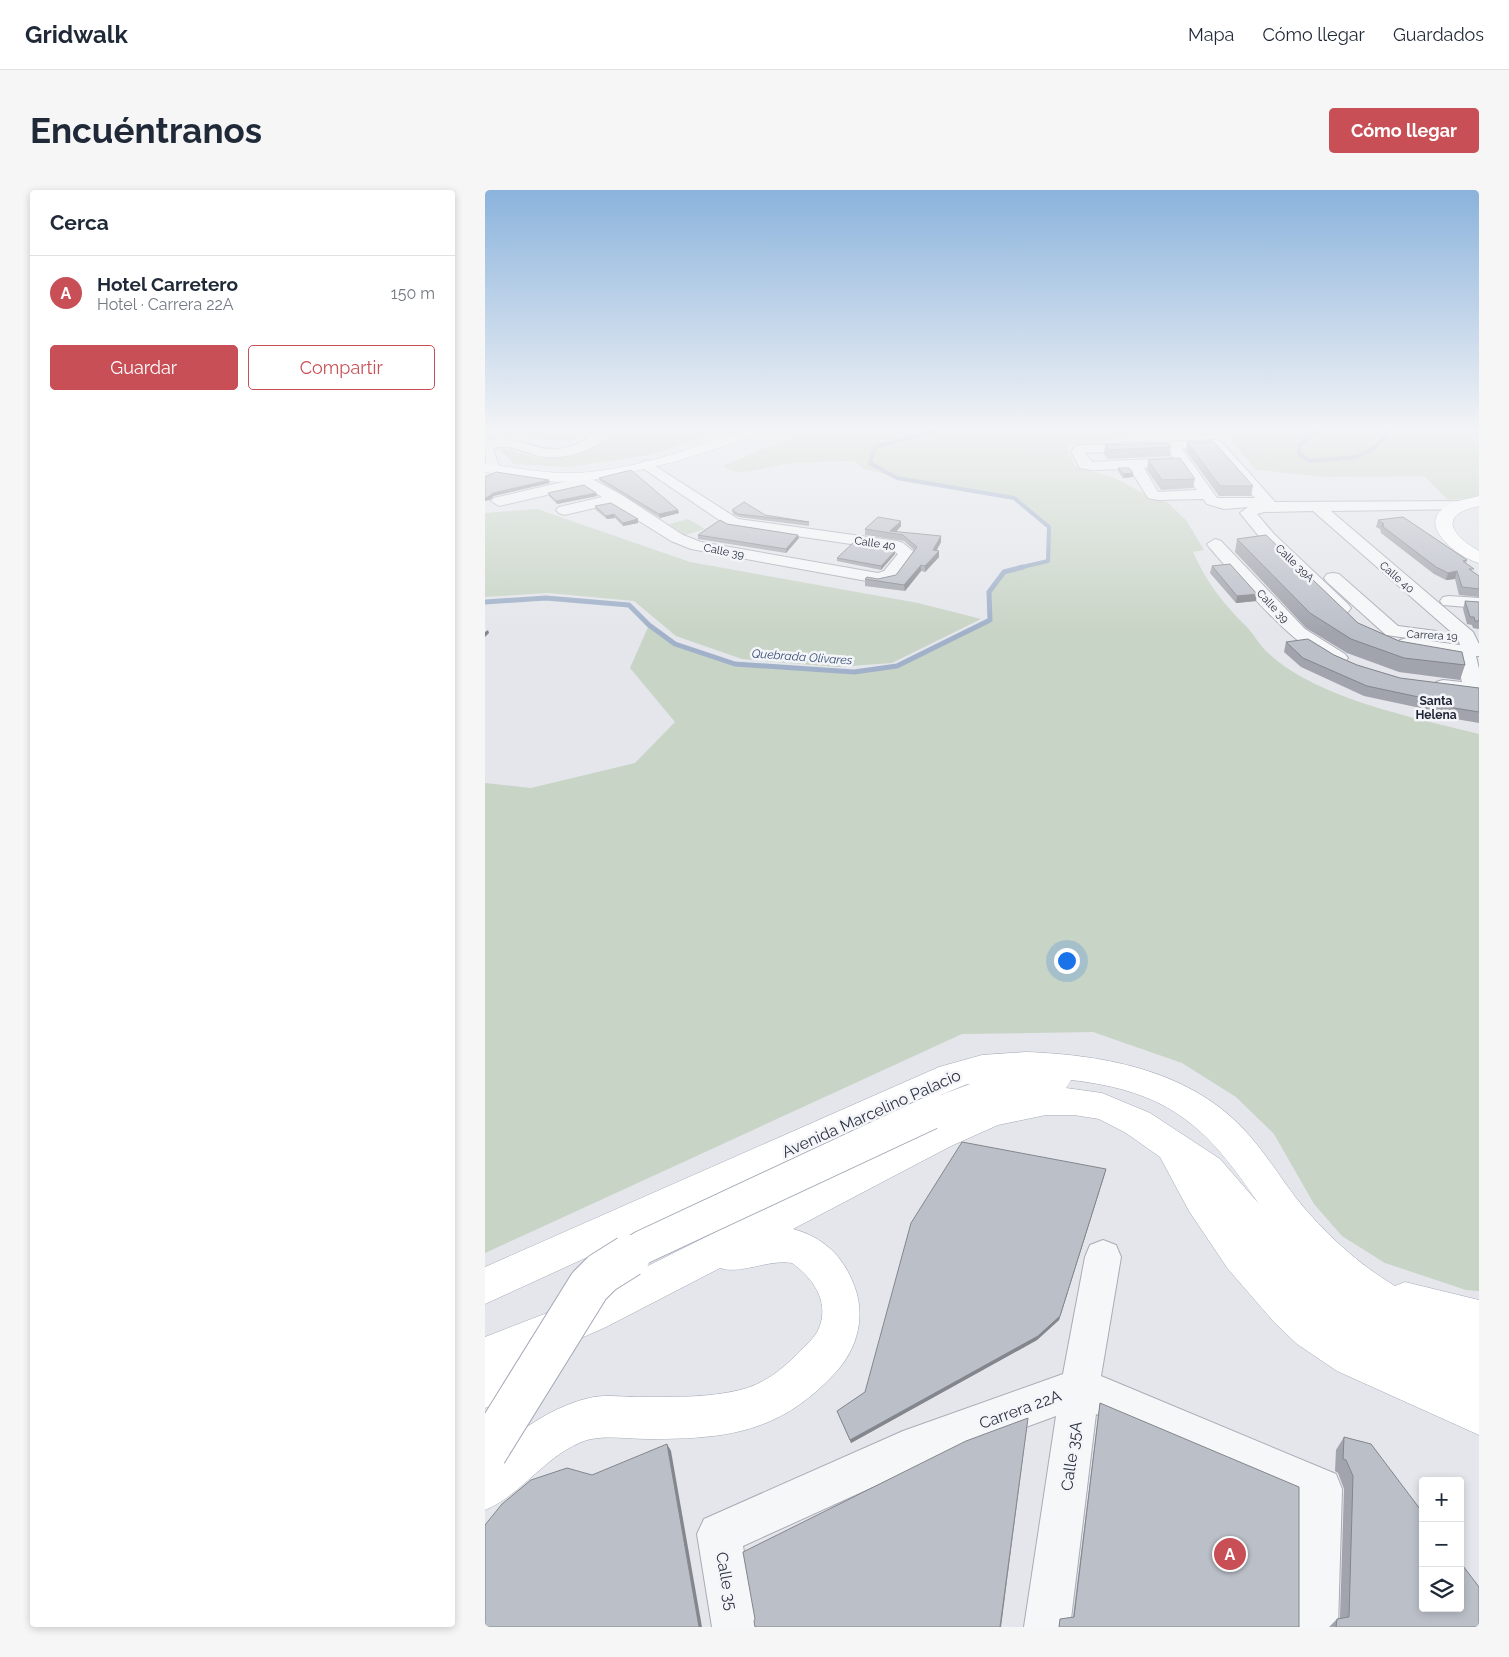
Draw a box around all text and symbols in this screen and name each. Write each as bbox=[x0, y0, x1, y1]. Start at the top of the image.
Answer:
text: Gridwalk bbox=[25, 20, 128, 49]
text: Mapa bbox=[1188, 24, 1234, 45]
text: Cómo llegar bbox=[1262, 24, 1365, 45]
text: Guardados bbox=[1393, 24, 1484, 45]
button: Cómo llegar bbox=[1329, 108, 1479, 153]
text: Encuéntranos bbox=[30, 110, 262, 151]
text: Cerca bbox=[50, 210, 109, 235]
text: Hotel Carretero bbox=[97, 273, 238, 295]
text: A bbox=[61, 284, 71, 303]
text: 150 m bbox=[391, 284, 435, 303]
text: Hotel · Carrera 22A bbox=[97, 295, 234, 314]
button: Guardar bbox=[50, 345, 238, 390]
button: Compartir bbox=[248, 345, 435, 390]
street label: Calle 40 bbox=[853, 534, 897, 553]
street label: Calle 39 bbox=[702, 541, 745, 562]
street label: Calle 39A bbox=[1273, 542, 1317, 585]
street label: Calle 40 bbox=[1377, 559, 1417, 596]
street label: Calle 39 bbox=[1254, 587, 1291, 626]
street label: Carrera 19 bbox=[1406, 628, 1458, 643]
water label: Quebrada Olivares bbox=[751, 647, 853, 668]
district label: Santa Helena bbox=[1415, 694, 1457, 722]
your location bbox=[1054, 948, 1080, 974]
street label: Avenida Marcelino Palacio bbox=[779, 1065, 964, 1162]
street label: Carrera 22A bbox=[977, 1386, 1064, 1433]
street label: Calle 35A bbox=[1057, 1420, 1086, 1492]
map controls bbox=[1419, 1477, 1464, 1612]
button: + bbox=[1419, 1477, 1464, 1522]
button: − bbox=[1419, 1522, 1464, 1567]
pin: A bbox=[1214, 1535, 1246, 1573]
street label: Calle 35 bbox=[712, 1550, 741, 1612]
button: layers bbox=[1419, 1567, 1464, 1612]

